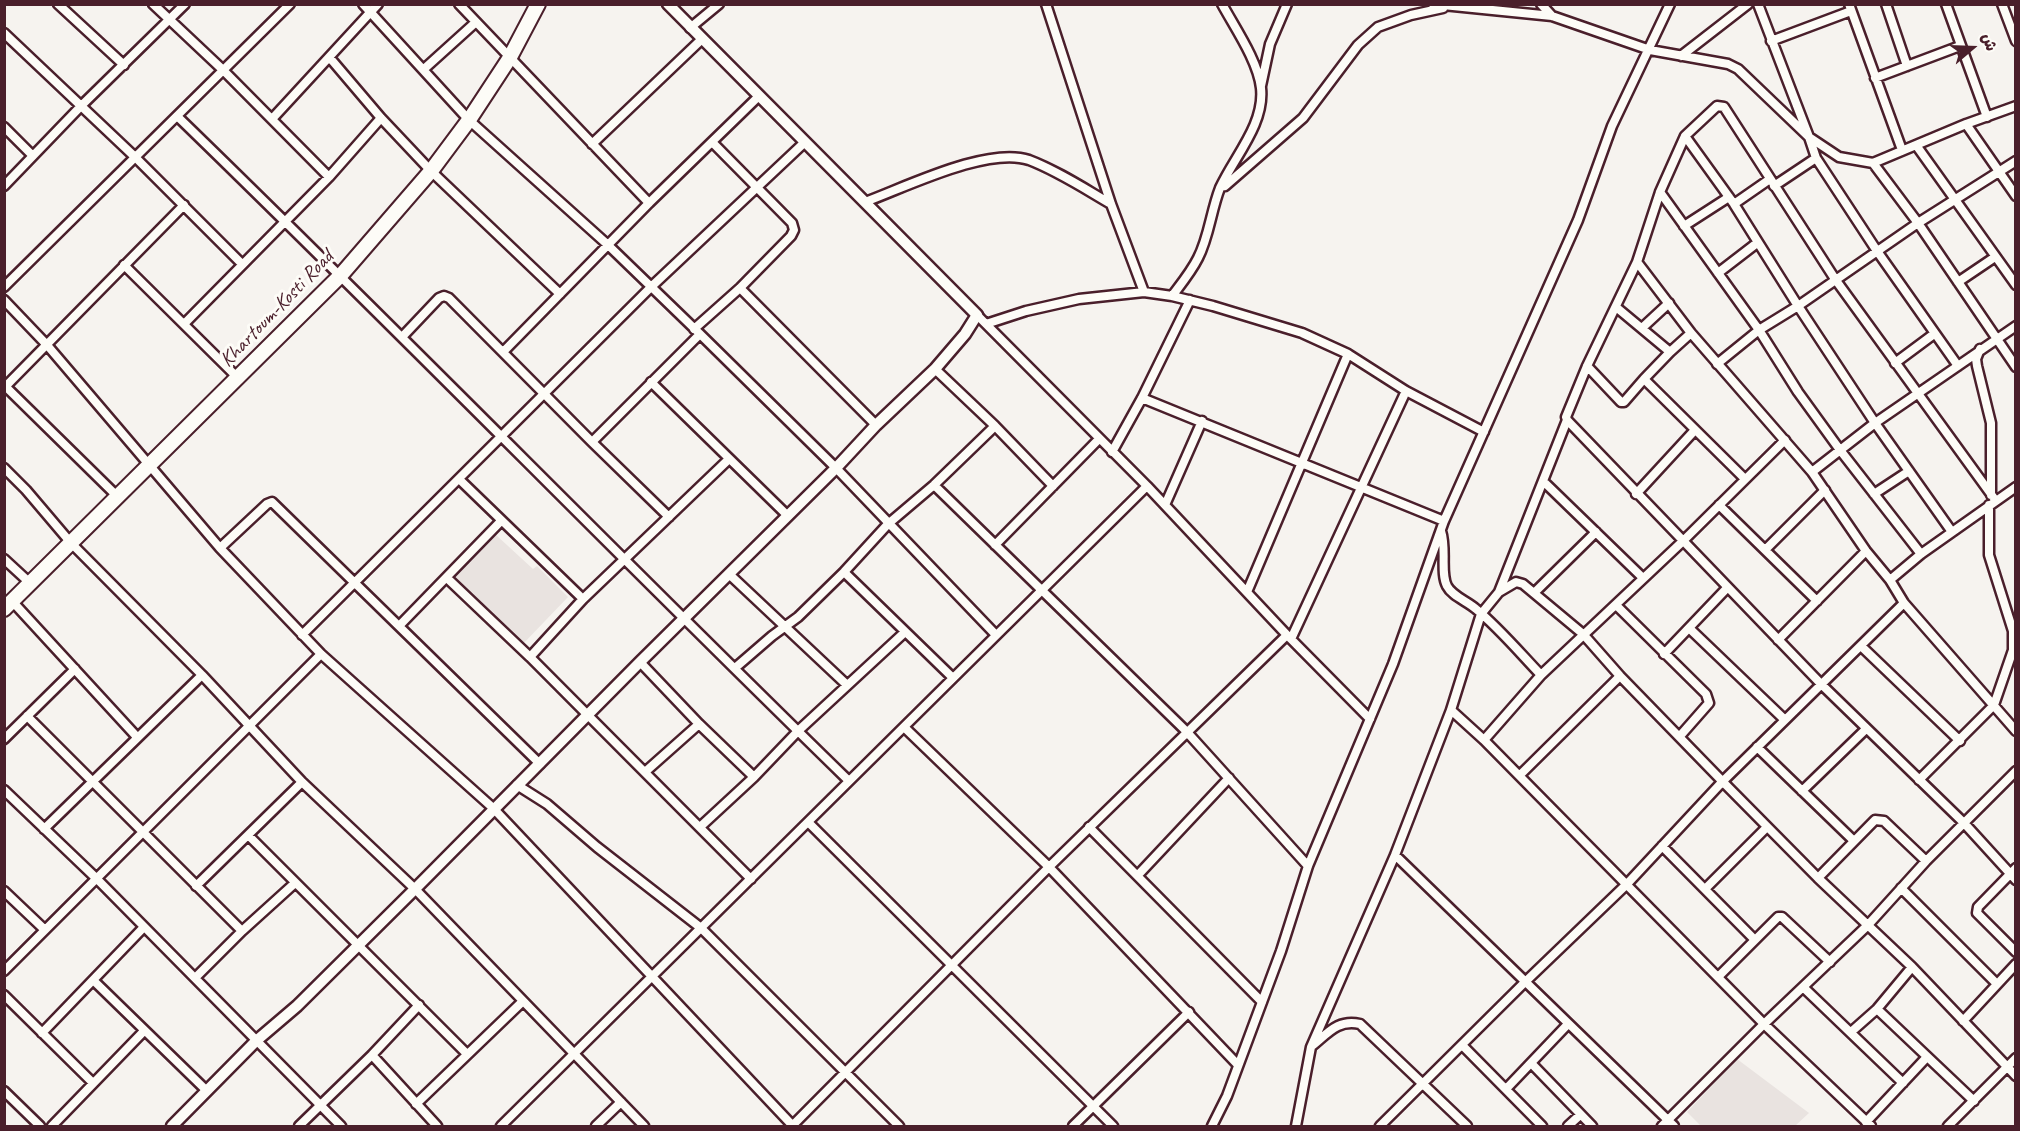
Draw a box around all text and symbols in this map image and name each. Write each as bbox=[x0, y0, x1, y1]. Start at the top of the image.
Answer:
north arrow bbox=[1942, 18, 2002, 78]
text: ش bbox=[1977, 31, 2001, 54]
street label: Khartoum-Kosti Road bbox=[215, 245, 339, 373]

